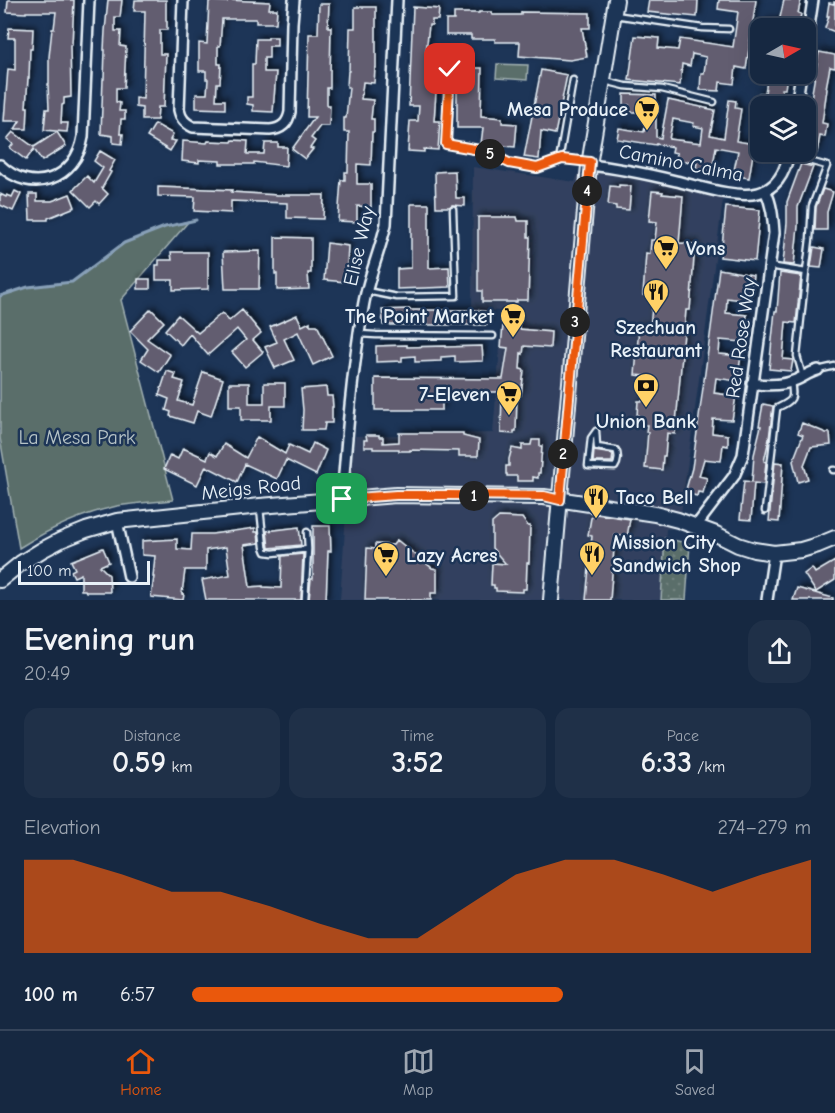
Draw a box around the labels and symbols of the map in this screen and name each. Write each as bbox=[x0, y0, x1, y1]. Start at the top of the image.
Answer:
north arrow bbox=[750, 18, 816, 84]
pin bbox=[424, 43, 475, 94]
supermarket icon: Mesa Produce bbox=[632, 94, 662, 132]
place label: Mesa Produce bbox=[507, 98, 628, 121]
pin: 5 bbox=[475, 139, 505, 169]
street label: Camino Calma bbox=[617, 140, 745, 186]
pin: 4 bbox=[572, 176, 602, 206]
street label: Elise Way bbox=[339, 204, 379, 288]
supermarket icon: Vons bbox=[651, 233, 681, 271]
place label: Vons bbox=[686, 237, 725, 260]
street label: Red Rose Way bbox=[721, 276, 761, 400]
restaurant icon: Szechuan Restaurant bbox=[641, 277, 671, 315]
supermarket icon: The Point Market bbox=[498, 301, 528, 339]
place label: The Point Market bbox=[345, 305, 494, 328]
pin: 3 bbox=[560, 307, 590, 337]
place label: Szechuan Restaurant bbox=[610, 316, 702, 362]
bank icon: Union Bank bbox=[631, 371, 661, 409]
supermarket icon: 7-Eleven bbox=[494, 379, 524, 417]
place label: 7-Eleven bbox=[419, 383, 490, 406]
place label: Union Bank bbox=[596, 410, 696, 433]
park label: La Mesa Park bbox=[19, 426, 136, 449]
pin: 2 bbox=[548, 439, 578, 469]
street label: Meigs Road bbox=[200, 471, 302, 505]
pin bbox=[316, 473, 367, 524]
pin: 1 bbox=[459, 481, 489, 511]
restaurant icon: Taco Bell bbox=[581, 482, 611, 520]
place label: Taco Bell bbox=[616, 486, 693, 509]
place label: Mission City Sandwich Shop bbox=[612, 531, 741, 577]
restaurant icon: Mission City Sandwich Shop bbox=[577, 539, 607, 577]
supermarket icon: Lazy Acres bbox=[371, 540, 401, 578]
place label: Lazy Acres bbox=[406, 544, 498, 567]
scale bar bbox=[18, 558, 150, 586]

